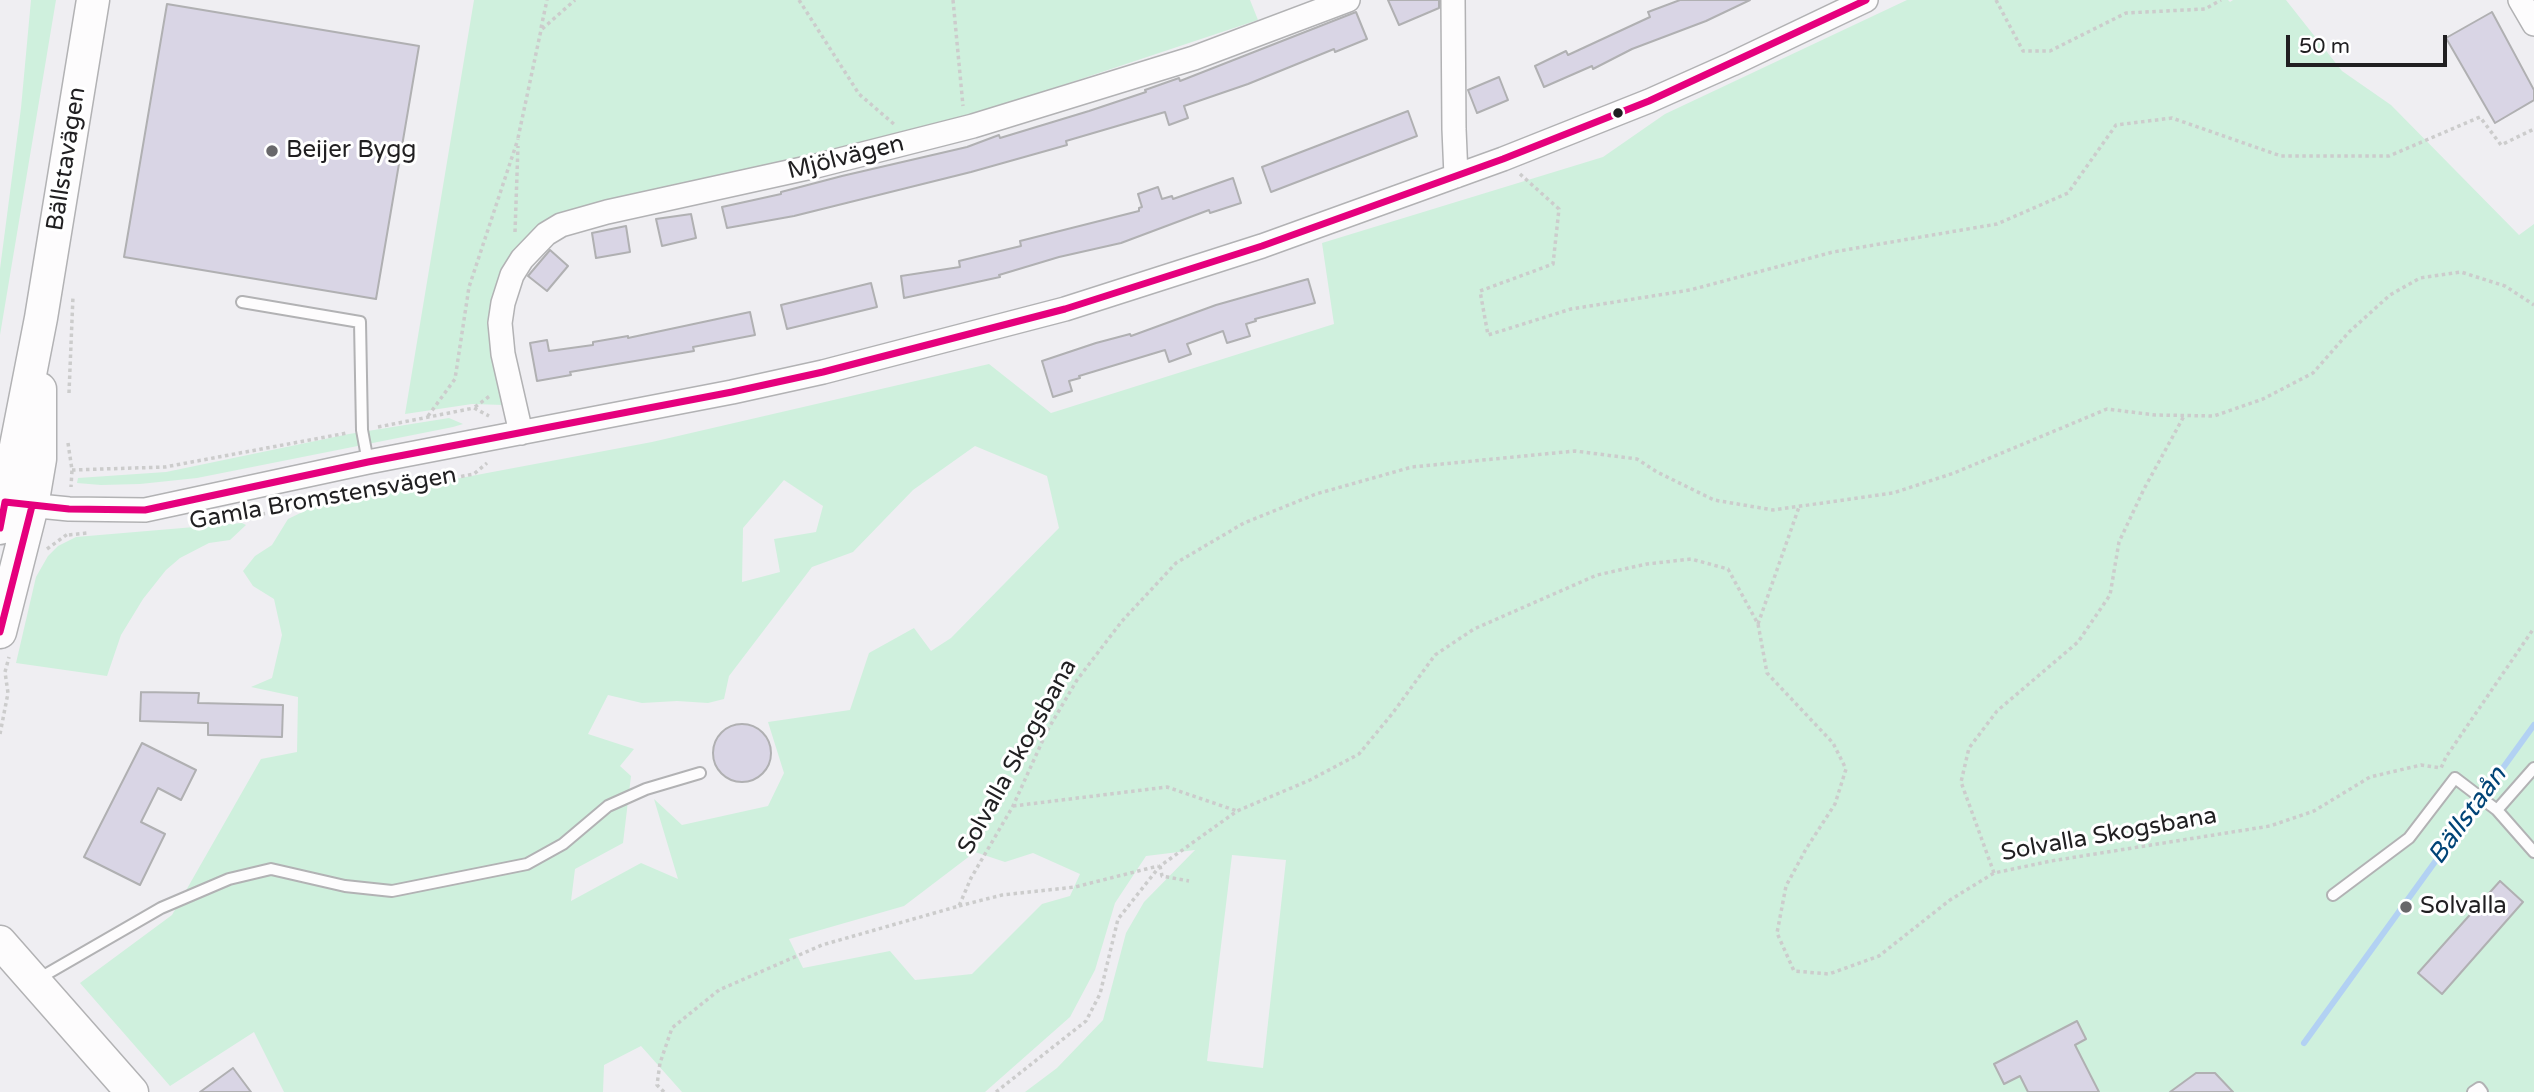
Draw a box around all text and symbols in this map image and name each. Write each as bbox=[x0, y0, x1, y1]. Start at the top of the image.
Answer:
scale bar bbox=[2289, 21, 2450, 65]
text: 50 m bbox=[2299, 34, 2350, 59]
street label: Bällstavägen bbox=[41, 85, 93, 233]
unlabelled marker bbox=[1611, 106, 1625, 120]
street label: Mjölvägen bbox=[785, 130, 907, 186]
place label: Beijer Bygg bbox=[286, 137, 417, 165]
marker: Beijer Bygg bbox=[264, 143, 280, 159]
street label: Gamla Bromstensvägen bbox=[187, 461, 459, 537]
street label: Solvalla Skogsbana bbox=[952, 654, 1084, 860]
water label: Bällstaån bbox=[2422, 761, 2514, 871]
street label: Solvalla Skogsbana bbox=[1999, 802, 2219, 868]
place label: Solvalla bbox=[2420, 893, 2507, 921]
marker: Solvalla bbox=[2398, 899, 2414, 915]

